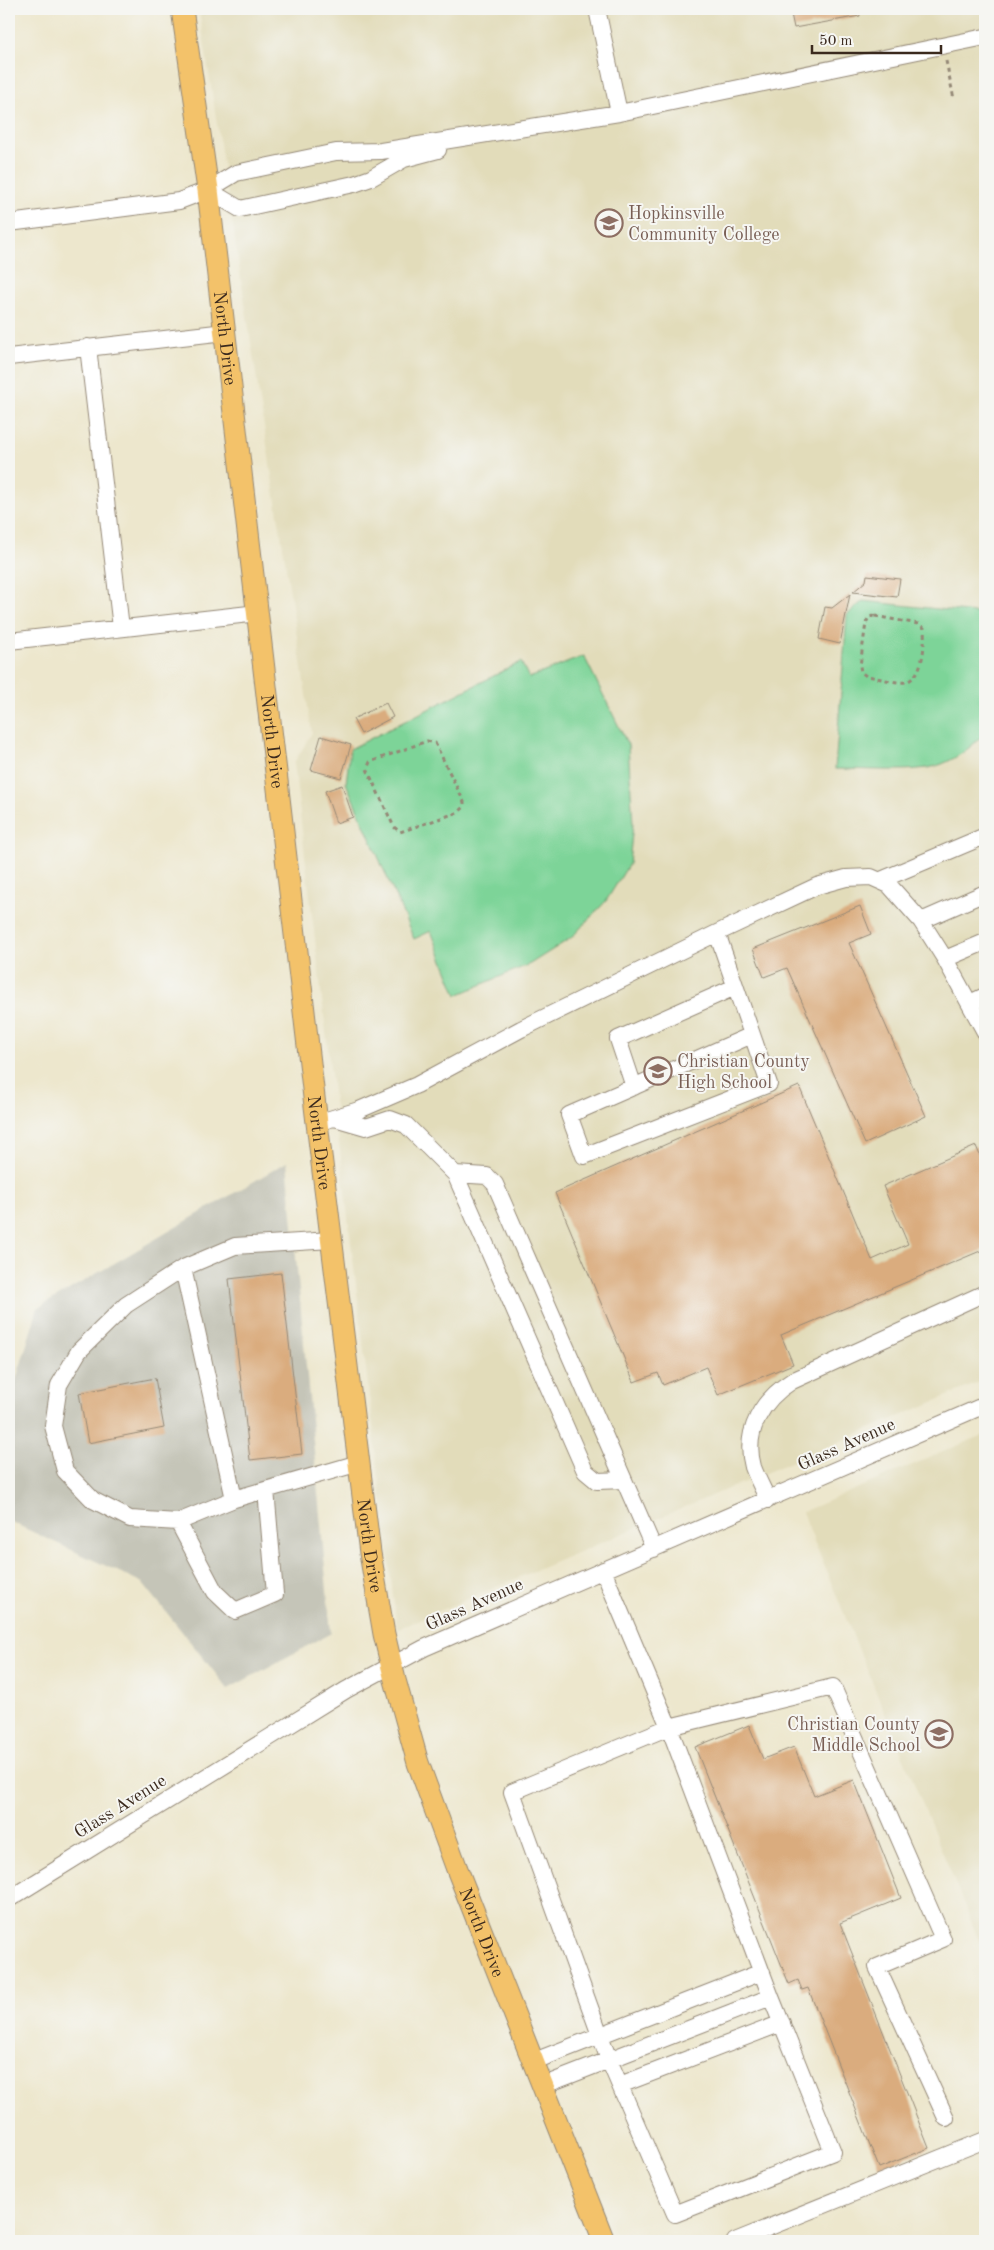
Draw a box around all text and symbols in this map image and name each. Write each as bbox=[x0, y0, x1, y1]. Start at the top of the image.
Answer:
scale bar bbox=[812, 22, 940, 54]
text: 50 m bbox=[819, 34, 853, 49]
place label: Hopkinsville Community College bbox=[628, 205, 780, 244]
school or university icon: Hopkinsville Community College bbox=[594, 208, 624, 238]
street label: North Drive bbox=[210, 290, 239, 386]
street label: North Drive bbox=[257, 693, 286, 790]
place label: Christian County High School bbox=[677, 1053, 810, 1092]
school or university icon: Christian County High School bbox=[643, 1056, 673, 1086]
street label: North Drive bbox=[304, 1095, 333, 1191]
street label: Glass Avenue bbox=[795, 1415, 898, 1474]
street label: North Drive bbox=[353, 1498, 385, 1594]
street label: Glass Avenue bbox=[423, 1575, 526, 1634]
place label: Christian County Middle School bbox=[787, 1716, 920, 1755]
school or university icon: Christian County Middle School bbox=[924, 1719, 954, 1749]
street label: Glass Avenue bbox=[71, 1772, 170, 1842]
street label: North Drive bbox=[455, 1885, 507, 1980]

